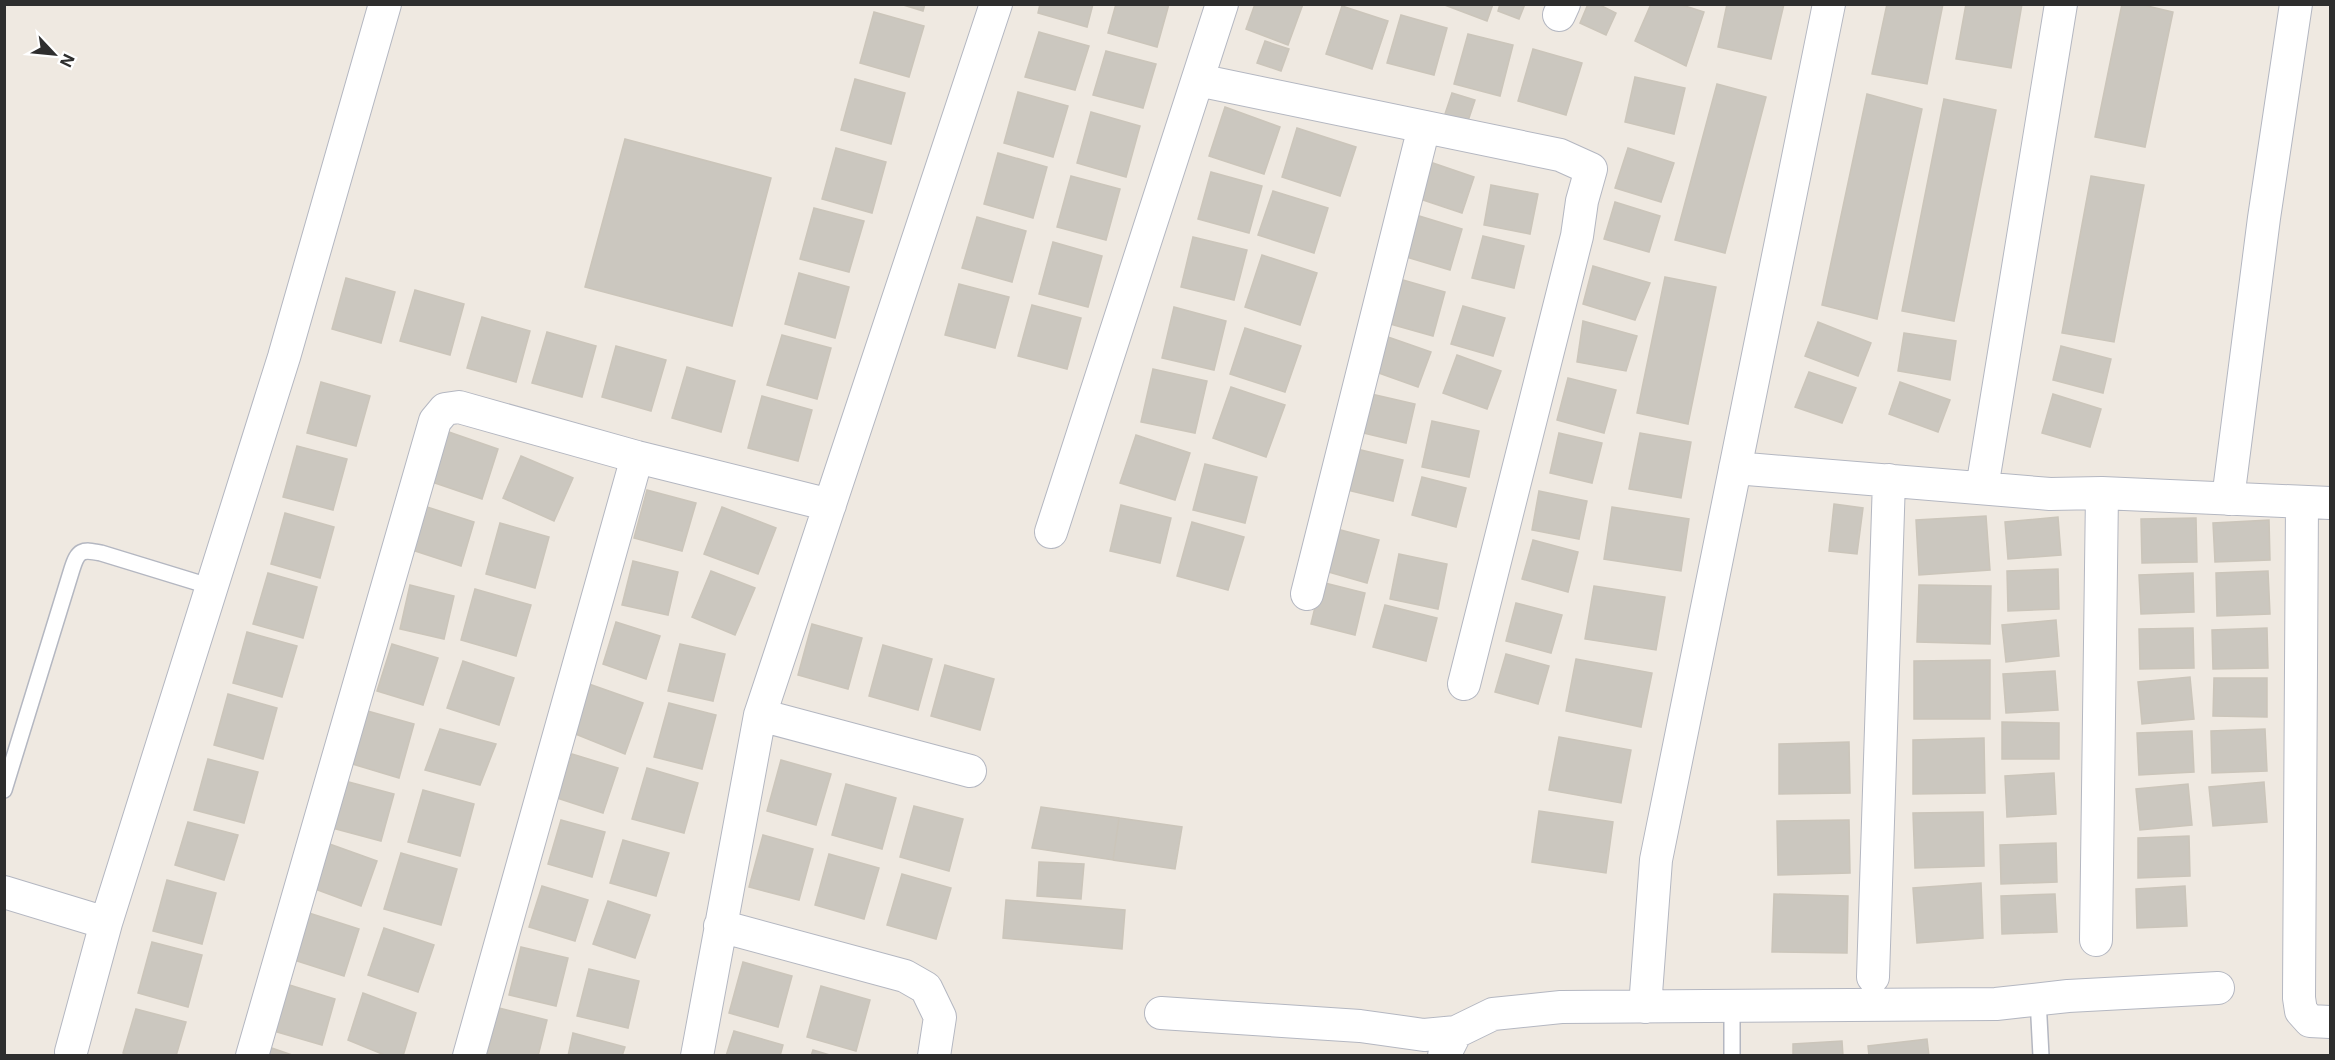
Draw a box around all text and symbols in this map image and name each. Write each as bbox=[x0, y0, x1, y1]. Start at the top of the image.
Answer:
north arrow bbox=[24, 24, 84, 84]
text: N bbox=[56, 51, 79, 70]

